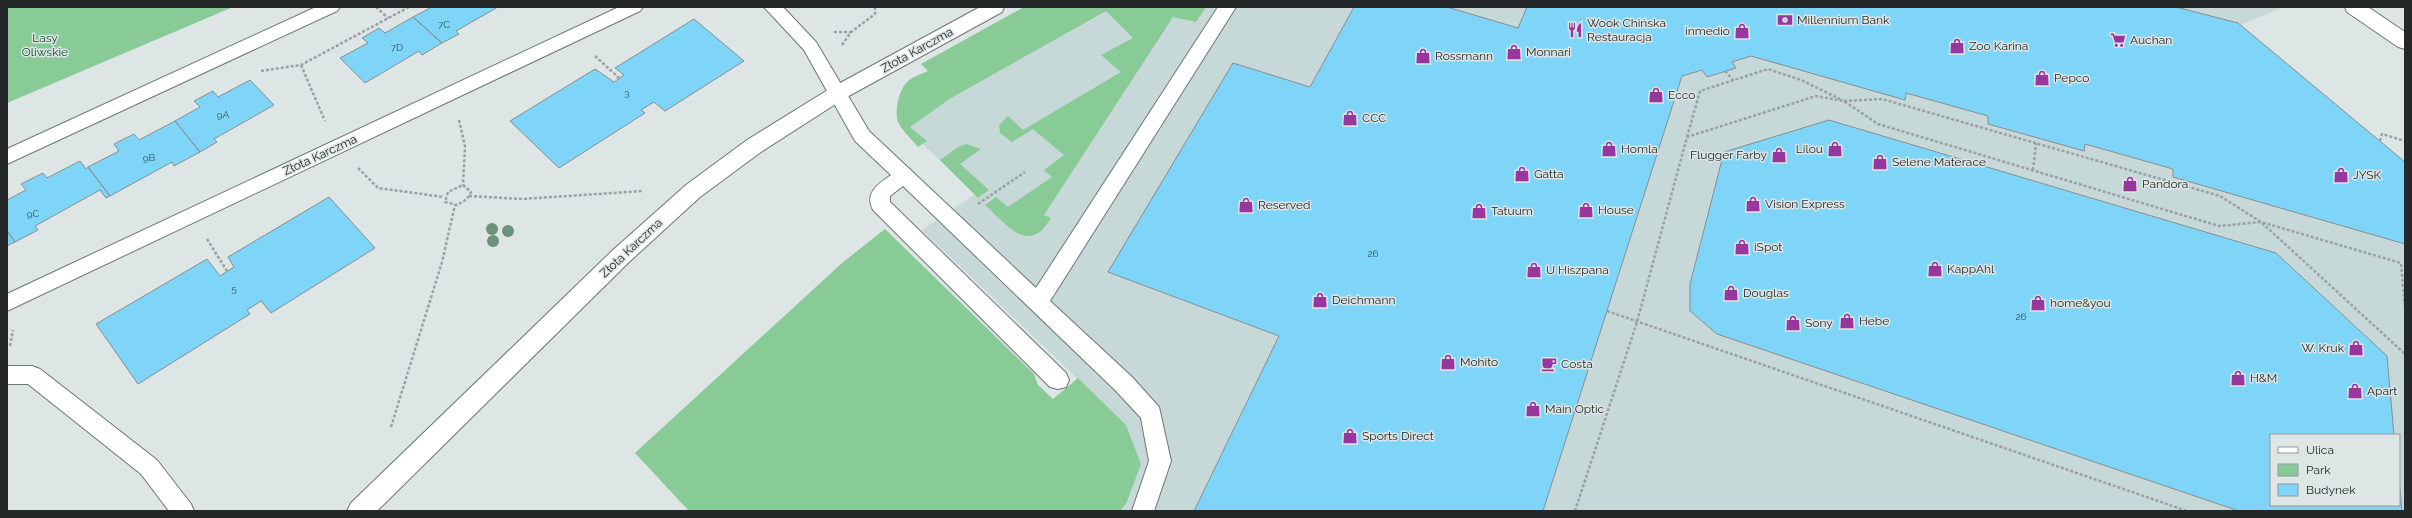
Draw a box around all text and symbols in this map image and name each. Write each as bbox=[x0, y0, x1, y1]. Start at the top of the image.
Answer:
bank icon: Millennium Bank bbox=[1776, 11, 1794, 29]
place label: Millennium Bank bbox=[1797, 13, 1890, 27]
place label: Wook Chińska Restauracja bbox=[1587, 16, 1666, 44]
house number: 7C bbox=[438, 19, 450, 30]
restaurant icon: Wook Chińska Restauracja bbox=[1566, 21, 1584, 39]
shop icon: inmedio bbox=[1733, 22, 1751, 40]
street label: Złota Karczma bbox=[879, 24, 955, 76]
place label: inmedio bbox=[1685, 24, 1730, 38]
park label: Lasy Oliwskie bbox=[22, 31, 68, 59]
supermarket icon: Auchan bbox=[2109, 31, 2127, 49]
place label: Auchan bbox=[2130, 33, 2172, 47]
shop icon: Zoo Karina bbox=[1948, 37, 1966, 55]
place label: Zoo Karina bbox=[1969, 39, 2028, 53]
house number: 7D bbox=[391, 42, 403, 53]
shop icon: Monnari bbox=[1505, 43, 1523, 61]
place label: Monnari bbox=[1526, 45, 1571, 59]
shop icon: Rossmann bbox=[1414, 47, 1432, 65]
place label: Rossmann bbox=[1435, 49, 1493, 63]
shop icon: Pepco bbox=[2033, 69, 2051, 87]
place label: Pepco bbox=[2054, 71, 2089, 85]
shop icon: Ecco bbox=[1647, 86, 1665, 104]
house number: 3 bbox=[624, 87, 630, 98]
place label: Ecco bbox=[1668, 88, 1695, 102]
house number: 9A bbox=[217, 109, 230, 120]
shop icon: CCC bbox=[1341, 109, 1359, 127]
place label: CCC bbox=[1362, 111, 1387, 125]
street label: Złota Karczma bbox=[281, 132, 359, 178]
shop icon: Homla bbox=[1600, 140, 1618, 158]
shop icon: Lilou bbox=[1826, 140, 1844, 158]
place label: Homla bbox=[1621, 142, 1658, 156]
place label: Lilou bbox=[1796, 142, 1823, 156]
shop icon: Flugger Farby bbox=[1770, 146, 1788, 164]
place label: Flugger Farby bbox=[1690, 148, 1767, 162]
house number: 9B bbox=[143, 152, 156, 163]
shop icon: Selene Materace bbox=[1871, 153, 1889, 171]
place label: Selene Materace bbox=[1892, 155, 1986, 169]
shop icon: Gatta bbox=[1513, 165, 1531, 183]
shop icon: JYSK bbox=[2332, 166, 2350, 184]
place label: Gatta bbox=[1534, 167, 1564, 181]
place label: JYSK bbox=[2353, 168, 2382, 182]
shop icon: Pandora bbox=[2121, 175, 2139, 193]
place label: Pandora bbox=[2142, 177, 2188, 191]
shop icon: Vision Express bbox=[1744, 195, 1762, 213]
shop icon: Reserved bbox=[1237, 196, 1255, 214]
place label: Vision Express bbox=[1765, 197, 1845, 211]
place label: Reserved bbox=[1258, 198, 1310, 212]
shop icon: House bbox=[1577, 201, 1595, 219]
shop icon: Tatuum bbox=[1470, 202, 1488, 220]
place label: House bbox=[1598, 203, 1634, 217]
place label: Tatuum bbox=[1491, 204, 1533, 218]
house number: 9C bbox=[27, 208, 39, 219]
street label: Złota Karczma bbox=[597, 216, 665, 280]
shop icon: iSpot bbox=[1733, 238, 1751, 256]
place label: iSpot bbox=[1754, 240, 1782, 254]
house number: 26 bbox=[1367, 248, 1379, 259]
shop icon: KappAhl bbox=[1926, 260, 1944, 278]
shop icon: U Hiszpana bbox=[1525, 261, 1543, 279]
place label: KappAhl bbox=[1947, 262, 1995, 276]
place label: U Hiszpana bbox=[1546, 263, 1609, 277]
house number: 5 bbox=[231, 283, 237, 294]
shop icon: Douglas bbox=[1722, 284, 1740, 302]
place label: Douglas bbox=[1743, 286, 1789, 300]
shop icon: Deichmann bbox=[1311, 291, 1329, 309]
place label: Deichmann bbox=[1332, 293, 1395, 307]
shop icon: home&you bbox=[2029, 294, 2047, 312]
place label: home&you bbox=[2050, 296, 2111, 310]
house number: 26 bbox=[2015, 311, 2027, 322]
shop icon: Hebe bbox=[1838, 312, 1856, 330]
shop icon: Sony bbox=[1784, 314, 1802, 332]
place label: Hebe bbox=[1859, 314, 1889, 328]
place label: Sony bbox=[1805, 316, 1833, 330]
shop icon: W. Kruk bbox=[2347, 339, 2365, 357]
place label: W. Kruk bbox=[2302, 341, 2345, 355]
shop icon: Mohito bbox=[1439, 353, 1457, 371]
place label: Mohito bbox=[1460, 355, 1498, 369]
cafe icon: Costa bbox=[1540, 355, 1558, 373]
place label: Costa bbox=[1561, 357, 1593, 371]
shop icon: H&M bbox=[2229, 369, 2247, 387]
place label: H&M bbox=[2250, 371, 2277, 385]
shop icon: Apart bbox=[2346, 382, 2364, 400]
place label: Apart bbox=[2367, 384, 2397, 398]
shop icon: Main Optic bbox=[1524, 400, 1542, 418]
place label: Main Optic bbox=[1545, 402, 1605, 416]
shop icon: Sports Direct bbox=[1341, 427, 1359, 445]
place label: Sports Direct bbox=[1362, 429, 1434, 443]
legend bbox=[2270, 434, 2400, 506]
text: Ulica bbox=[2306, 443, 2334, 457]
text: Park bbox=[2306, 463, 2331, 477]
text: Budynek bbox=[2306, 483, 2356, 497]

